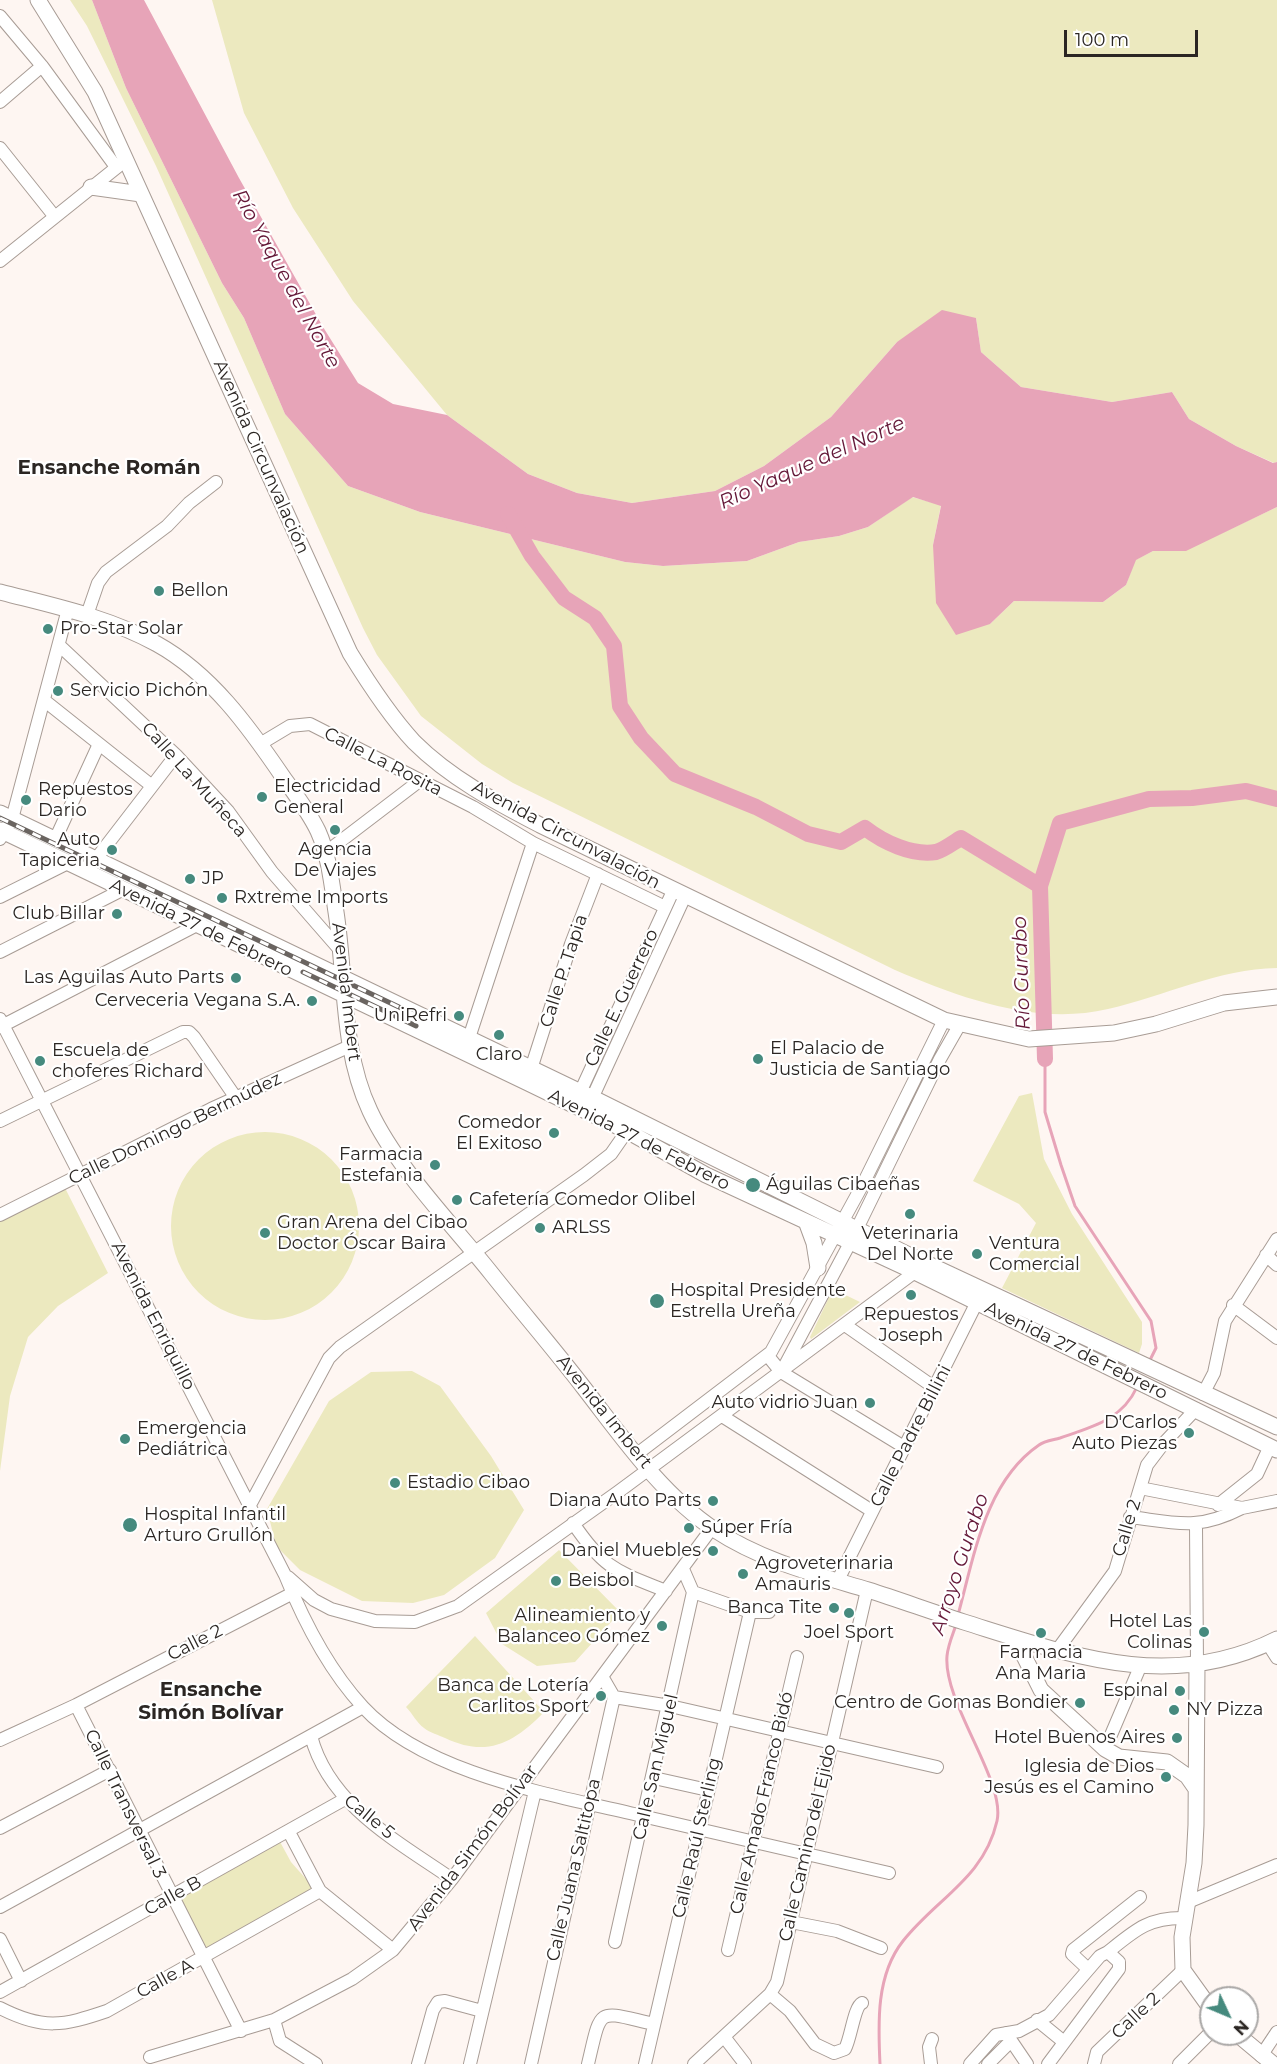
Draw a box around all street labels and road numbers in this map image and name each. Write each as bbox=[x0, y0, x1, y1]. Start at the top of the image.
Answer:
street label: Avenida Circunvalación bbox=[208, 357, 314, 557]
street label: Calle La Muñeca bbox=[137, 718, 251, 842]
street label: Calle La Rosita bbox=[320, 723, 446, 801]
street label: Avenida Circunvalación bbox=[468, 776, 664, 894]
street label: Avenida 27 de Febrero bbox=[106, 874, 296, 982]
street label: Calle P. Tapia bbox=[536, 912, 592, 1030]
street label: Avenida Imbert bbox=[327, 921, 365, 1063]
street label: Calle E. Guerrero bbox=[581, 926, 663, 1070]
street label: Calle Domingo Bermúdez bbox=[65, 1068, 285, 1190]
street label: Avenida 27 de Febrero bbox=[545, 1085, 733, 1195]
street label: Avenida Enriquillo bbox=[106, 1238, 200, 1394]
street label: Avenida 27 de Febrero bbox=[981, 1297, 1171, 1405]
street label: Avenida Imbert bbox=[552, 1351, 656, 1473]
street label: Calle Padre Billini bbox=[866, 1361, 956, 1511]
street label: Calle 2 bbox=[1108, 1497, 1146, 1559]
street label: Calle 2 bbox=[164, 1620, 226, 1666]
street label: Calle Amado Franco Bidó bbox=[726, 1690, 798, 1916]
street label: Calle San Miguel bbox=[629, 1692, 683, 1842]
street label: Calle Transversal 3 bbox=[80, 1726, 170, 1882]
street label: Calle Camino del Ejido bbox=[775, 1742, 841, 1944]
street label: Calle Raúl Sterling bbox=[668, 1756, 726, 1920]
street label: Avenida Simón Bolívar bbox=[403, 1761, 543, 1935]
street label: Calle Juana Saltitopa bbox=[542, 1776, 606, 1964]
street label: Calle 5 bbox=[339, 1790, 399, 1844]
street label: Calle B bbox=[141, 1872, 205, 1920]
street label: Calle A bbox=[133, 1955, 197, 2003]
street label: Calle 2 bbox=[1107, 1988, 1165, 2044]

